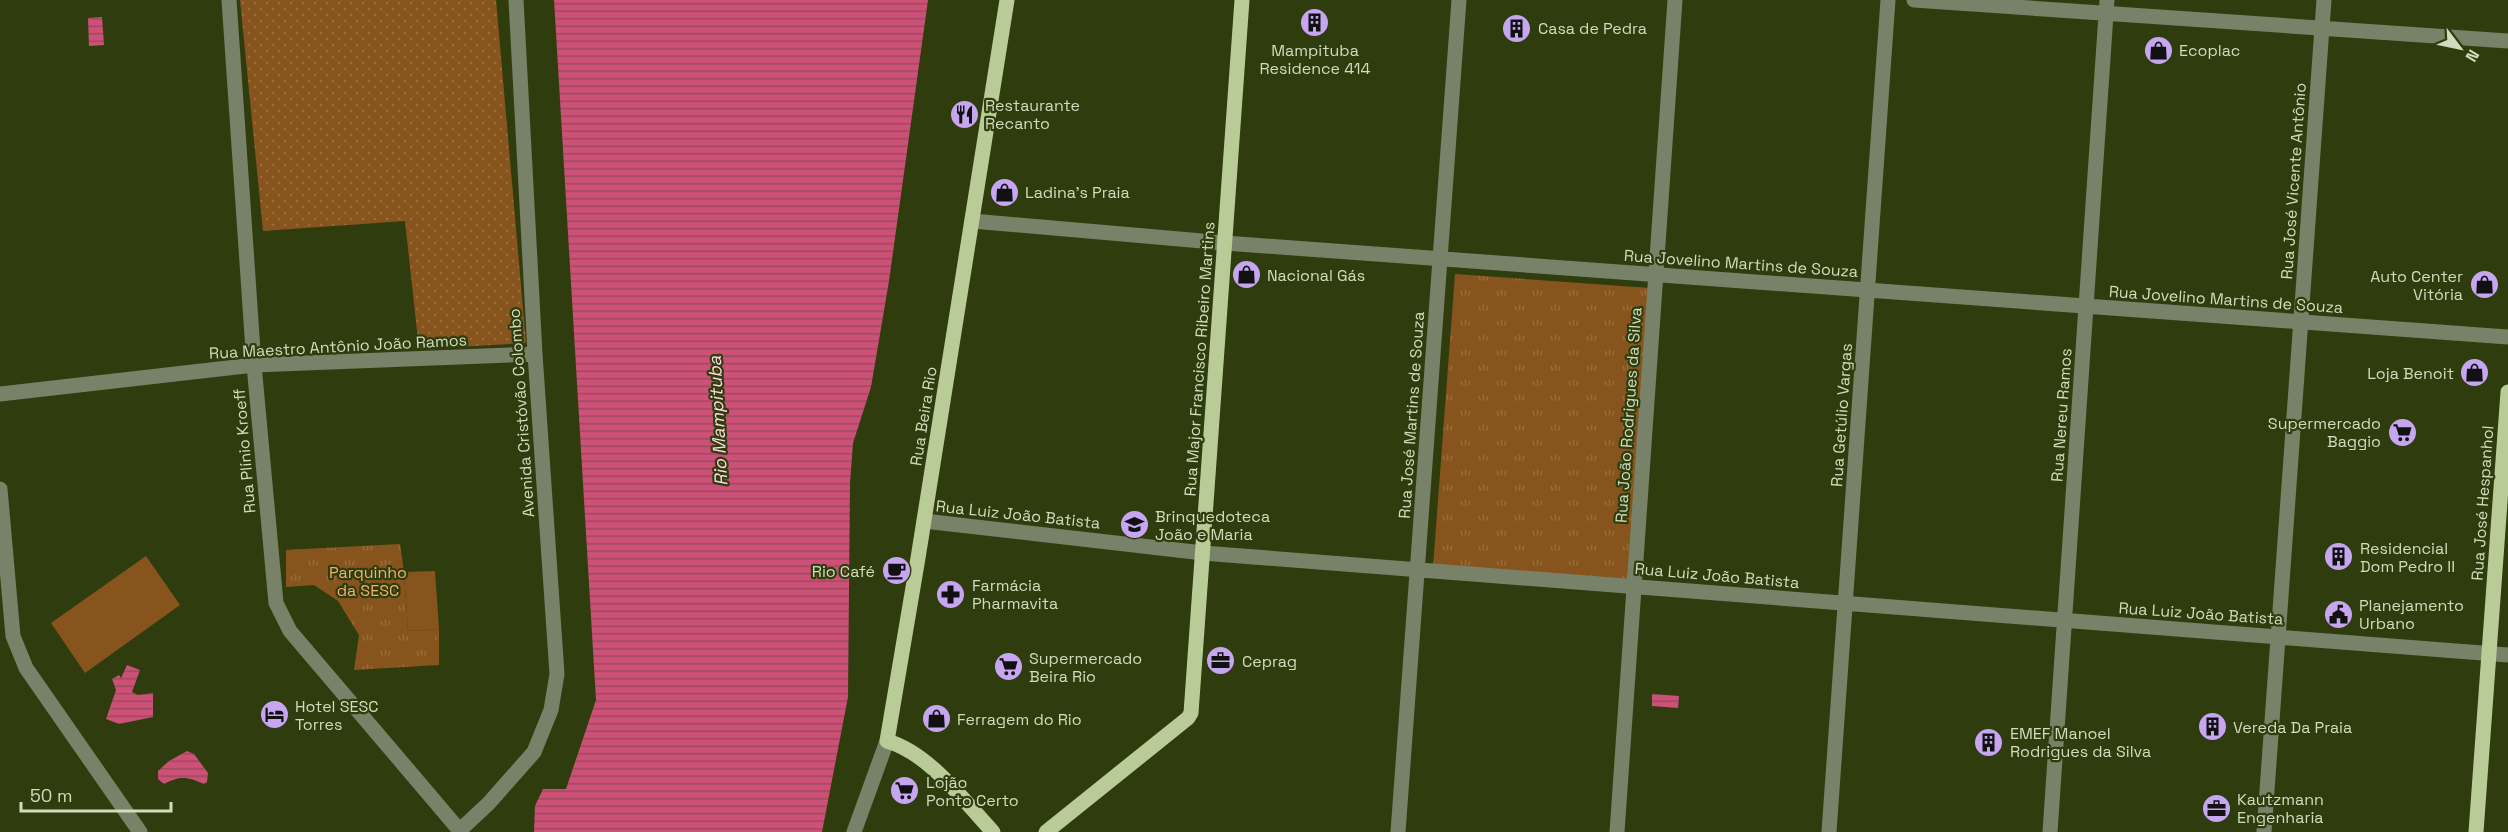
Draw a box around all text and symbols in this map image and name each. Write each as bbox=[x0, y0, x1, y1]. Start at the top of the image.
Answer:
building icon: Mampituba Residence 414 bbox=[1299, 6, 1331, 38]
building icon: Casa de Pedra bbox=[1501, 12, 1533, 44]
place label: Casa de Pedra bbox=[1538, 18, 1647, 39]
north arrow bbox=[2430, 18, 2490, 78]
shop icon: Ecoplac bbox=[2142, 34, 2174, 66]
place label: Mampituba Residence 414 bbox=[1260, 40, 1370, 79]
place label: Ecoplac bbox=[2179, 40, 2240, 61]
text: N bbox=[2461, 46, 2484, 66]
street label: Rua José Vicente Antônio bbox=[2276, 82, 2311, 280]
place label: Restaurante Recanto bbox=[985, 95, 1080, 134]
restaurant icon: Restaurante Recanto bbox=[948, 98, 980, 130]
shop icon: Ladina's Praia bbox=[988, 176, 1020, 208]
place label: Ladina's Praia bbox=[1025, 182, 1130, 203]
street label: Rua Major Francisco Ribeiro Martins bbox=[1179, 221, 1220, 497]
street label: Rua Jovelino Martins de Souza bbox=[1623, 245, 1859, 282]
shop icon: Nacional Gás bbox=[1230, 259, 1262, 291]
place label: Nacional Gás bbox=[1267, 265, 1365, 286]
place label: Auto Center Vitória bbox=[2370, 266, 2463, 305]
shop icon: Auto Center Vitória bbox=[2468, 269, 2500, 301]
street label: Rua Jovelino Martins de Souza bbox=[2108, 281, 2344, 318]
street label: Rua João Rodrigues da Silva bbox=[1610, 306, 1647, 524]
street label: Avenida Cristóvão Colombo bbox=[504, 308, 539, 518]
street label: Rua José Martins de Souza bbox=[1394, 311, 1429, 519]
street label: Rua Maestro Antônio João Ramos bbox=[208, 329, 468, 364]
street label: Rua Getúlio Vargas bbox=[1826, 343, 1857, 488]
street label: Rua Nereu Ramos bbox=[2046, 348, 2077, 483]
water label: Rio Mampituba bbox=[703, 355, 732, 487]
shop icon: Loja Benoit bbox=[2459, 357, 2491, 389]
place label: Loja Benoit bbox=[2367, 363, 2454, 384]
street label: Rua Beira Rio bbox=[905, 365, 942, 467]
street label: Rua Plínio Kroeff bbox=[229, 388, 260, 514]
place label: Supermercado Baggio bbox=[2268, 413, 2381, 452]
supermarket icon: Supermercado Baggio bbox=[2386, 416, 2418, 448]
street label: Rua José Hespanhol bbox=[2467, 425, 2498, 581]
street label: Rua Luiz João Batista bbox=[935, 495, 1101, 534]
place label: Brinquedoteca João e Maria bbox=[1155, 506, 1270, 545]
school or university icon: Brinquedoteca João e Maria bbox=[1118, 509, 1150, 541]
place label: Residencial Dom Pedro II bbox=[2360, 538, 2455, 577]
building icon: Residencial Dom Pedro II bbox=[2323, 541, 2355, 573]
cafe icon: Rio Café bbox=[880, 555, 912, 587]
street label: Rua Luiz João Batista bbox=[1634, 558, 1800, 593]
place label: Rio Café bbox=[812, 561, 875, 582]
park label: Parquinho da SESC bbox=[329, 562, 407, 601]
place label: Farmácia Pharmavita bbox=[972, 575, 1058, 614]
pharmacy icon: Farmácia Pharmavita bbox=[935, 578, 967, 610]
place label: Planejamento Urbano bbox=[2359, 595, 2464, 634]
street label: Rua Luiz João Batista bbox=[2118, 597, 2284, 630]
public building icon: Planejamento Urbano bbox=[2322, 598, 2354, 630]
office icon: Ceprag bbox=[1205, 645, 1237, 677]
place label: Supermercado Beira Rio bbox=[1029, 648, 1142, 687]
supermarket icon: Supermercado Beira Rio bbox=[992, 651, 1024, 683]
place label: Ceprag bbox=[1242, 651, 1297, 672]
place label: Hotel SESC Torres bbox=[295, 696, 379, 735]
hotel icon: Hotel SESC Torres bbox=[258, 699, 290, 731]
shop icon: Ferragem do Rio bbox=[920, 703, 952, 735]
place label: Ferragem do Rio bbox=[957, 709, 1082, 730]
building icon: Vereda Da Praia bbox=[2196, 711, 2228, 743]
place label: Vereda Da Praia bbox=[2233, 717, 2352, 738]
place label: EMEF Manoel Rodrigues da Silva bbox=[2010, 723, 2151, 762]
building icon: EMEF Manoel Rodrigues da Silva bbox=[1973, 726, 2005, 758]
place label: Lojão Ponto Certo bbox=[926, 772, 1019, 811]
scale bar bbox=[21, 775, 171, 813]
supermarket icon: Lojão Ponto Certo bbox=[889, 775, 921, 807]
text: 50 m bbox=[30, 784, 72, 807]
place label: Kautzmann Engenharia bbox=[2237, 789, 2324, 828]
office icon: Kautzmann Engenharia bbox=[2200, 792, 2232, 824]

